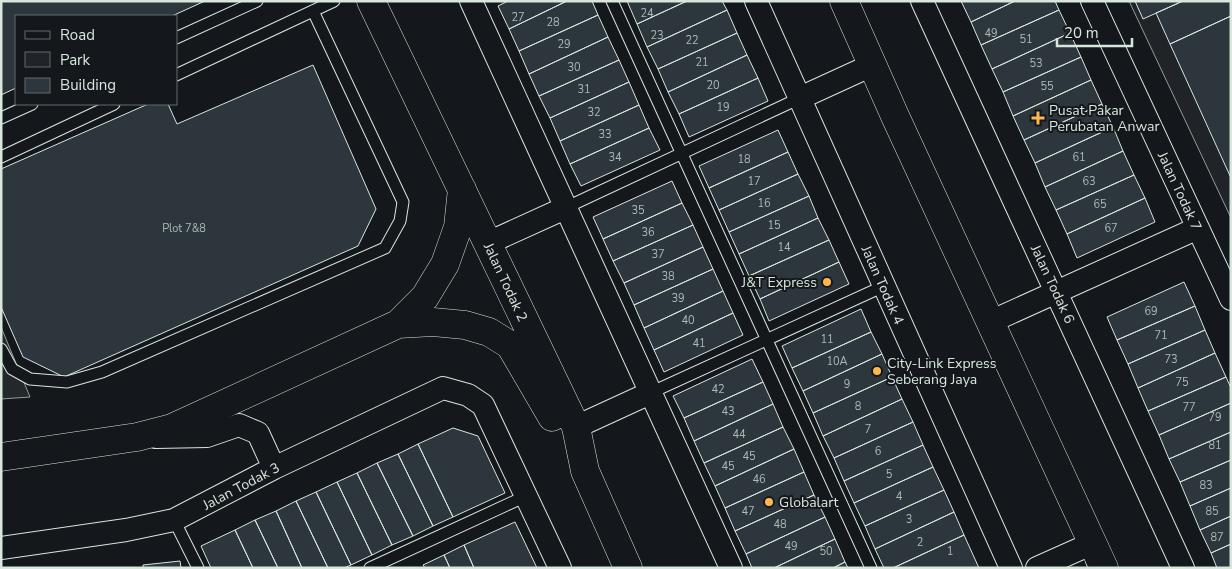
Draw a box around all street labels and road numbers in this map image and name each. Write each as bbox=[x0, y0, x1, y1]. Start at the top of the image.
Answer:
street label: Jalan Todak 7 bbox=[1153, 148, 1206, 234]
street label: Jalan Todak 2 bbox=[479, 239, 532, 325]
street label: Jalan Todak 6 bbox=[1026, 241, 1079, 327]
street label: Jalan Todak 4 bbox=[856, 242, 908, 328]
street label: Jalan Todak 3 bbox=[198, 458, 283, 515]

